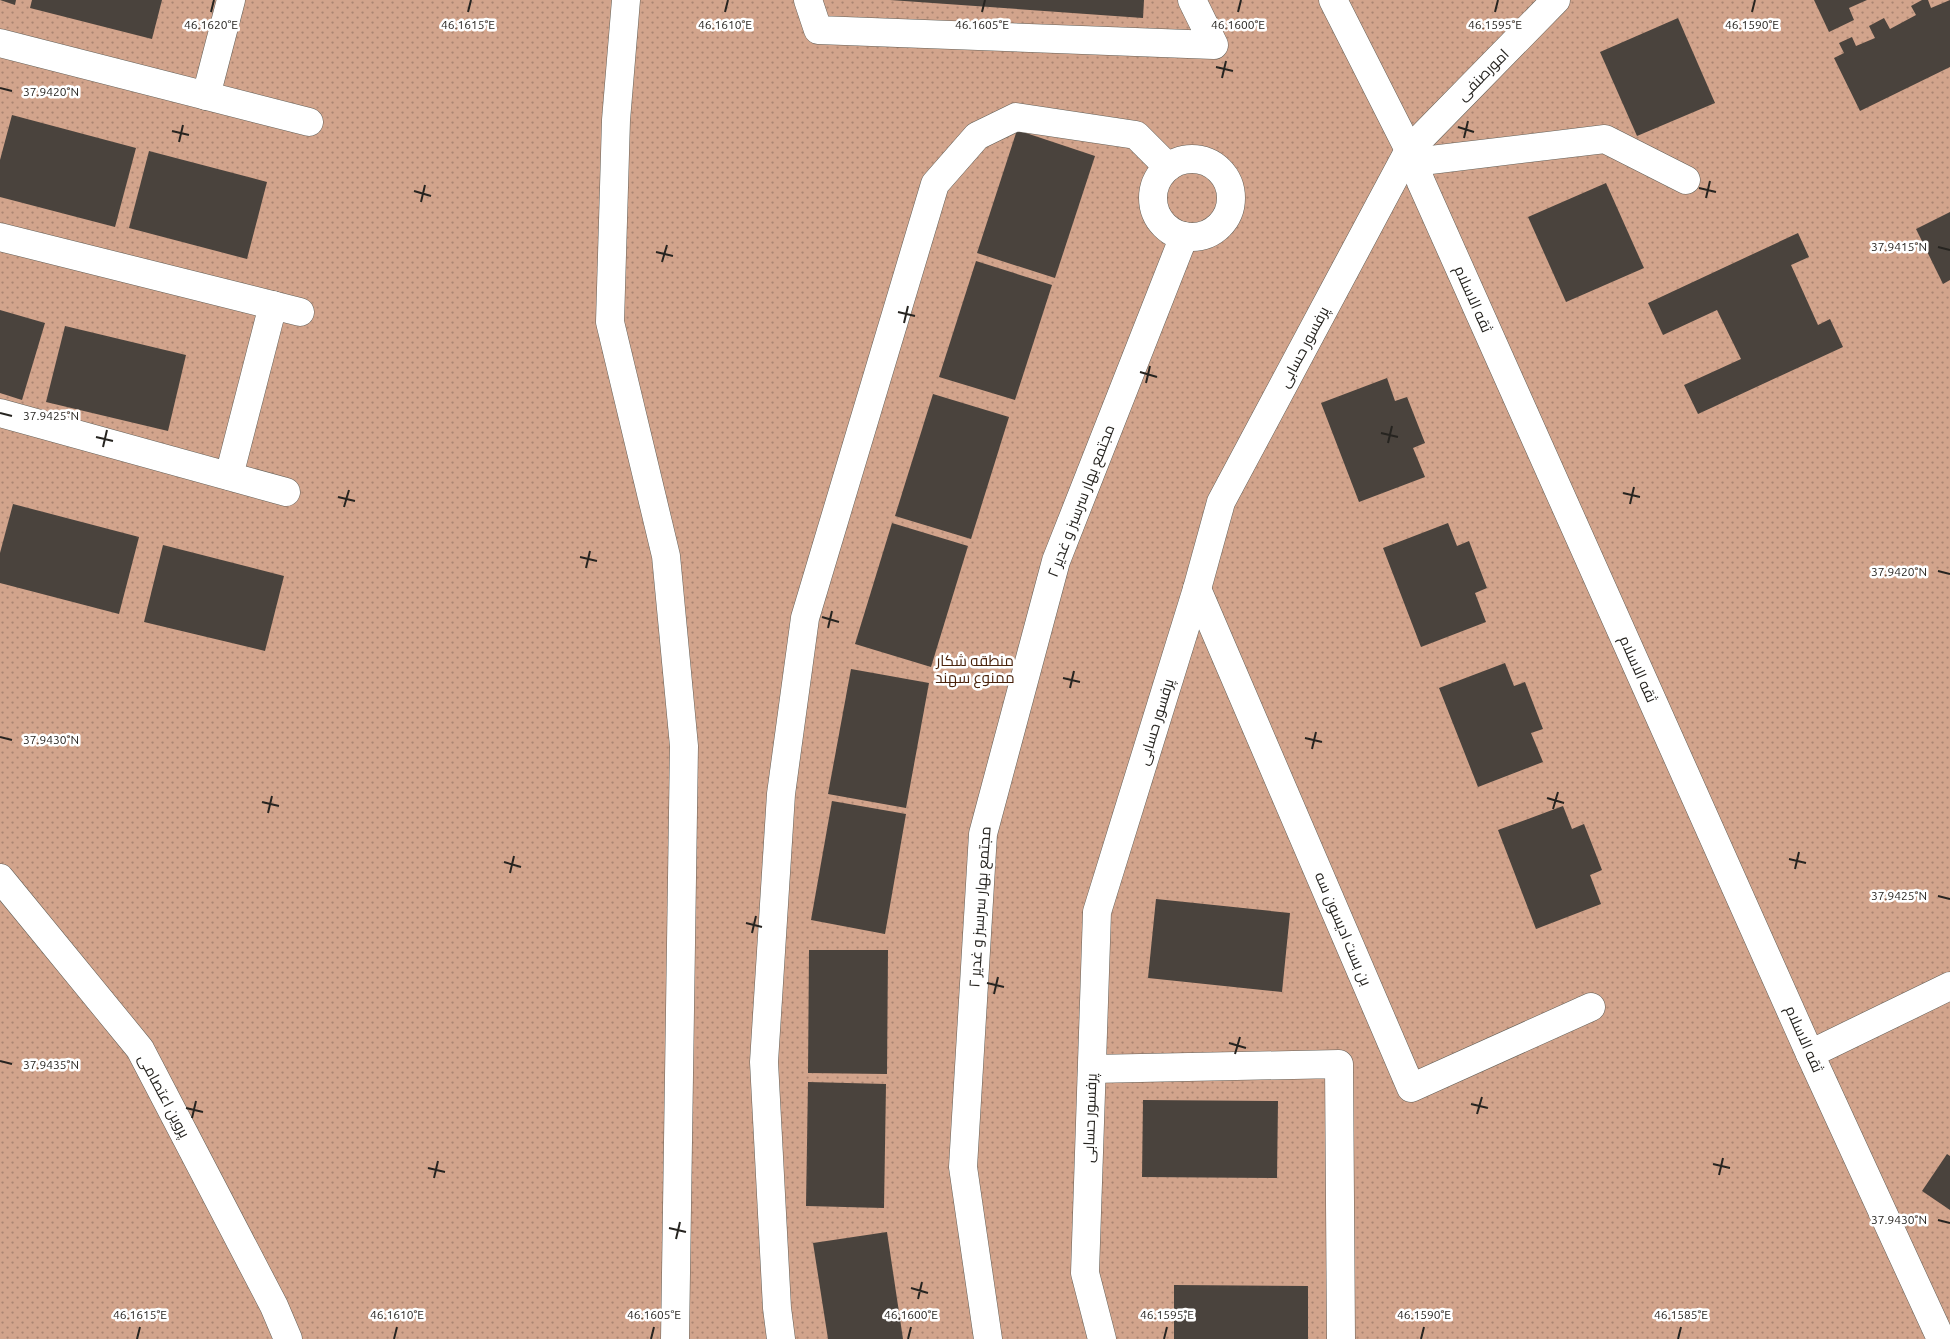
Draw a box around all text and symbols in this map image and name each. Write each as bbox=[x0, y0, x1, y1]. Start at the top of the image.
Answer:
text: 46.1620°E bbox=[184, 18, 238, 31]
text: 46.1615°E bbox=[441, 18, 495, 31]
text: 46.1610°E bbox=[698, 18, 752, 31]
text: 46.1605°E bbox=[955, 18, 1009, 31]
text: 46.1600°E bbox=[1211, 18, 1265, 31]
text: 46.1595°E bbox=[1468, 18, 1522, 31]
text: 46.1590°E bbox=[1725, 18, 1779, 31]
street label: امورصنفی bbox=[1453, 45, 1513, 105]
text: 37.9420°N bbox=[23, 85, 79, 98]
text: 37.9415°N bbox=[1871, 240, 1927, 253]
street label: ثقه الاسلام bbox=[1449, 263, 1496, 336]
street label: پرفسور حسابی bbox=[1275, 303, 1334, 391]
text: 37.9425°N bbox=[23, 409, 79, 422]
street label: مجتمع بهار سرسبز و غدیر ۲ bbox=[1044, 422, 1120, 580]
text: 37.9420°N bbox=[1871, 565, 1927, 578]
street label: ثقه الاسلام bbox=[1614, 633, 1661, 706]
park label: منطقه شکار ممنوع سهند bbox=[935, 652, 1015, 689]
street label: پرفسور حسابی bbox=[1134, 677, 1179, 768]
text: 37.9430°N bbox=[23, 733, 79, 746]
street label: مجتمع بهار سرسبز و غدیر ۲ bbox=[965, 826, 997, 988]
street label: بن بست ادیسون سه bbox=[1310, 869, 1375, 989]
text: 37.9425°N bbox=[1871, 889, 1927, 902]
street label: ثقه الاسلام bbox=[1780, 1003, 1827, 1076]
street label: پروین اعتصامی bbox=[134, 1051, 194, 1141]
text: 37.9435°N bbox=[23, 1058, 79, 1071]
street label: پرفسور حسابی bbox=[1079, 1073, 1102, 1163]
text: 37.9430°N bbox=[1871, 1213, 1927, 1226]
text: 46.1615°E bbox=[113, 1308, 167, 1321]
text: 46.1610°E bbox=[370, 1308, 424, 1321]
text: 46.1605°E bbox=[627, 1308, 681, 1321]
text: 46.1600°E bbox=[884, 1308, 938, 1321]
text: 46.1595°E bbox=[1140, 1308, 1194, 1321]
text: 46.1590°E bbox=[1397, 1308, 1451, 1321]
text: 46.1585°E bbox=[1654, 1308, 1708, 1321]

